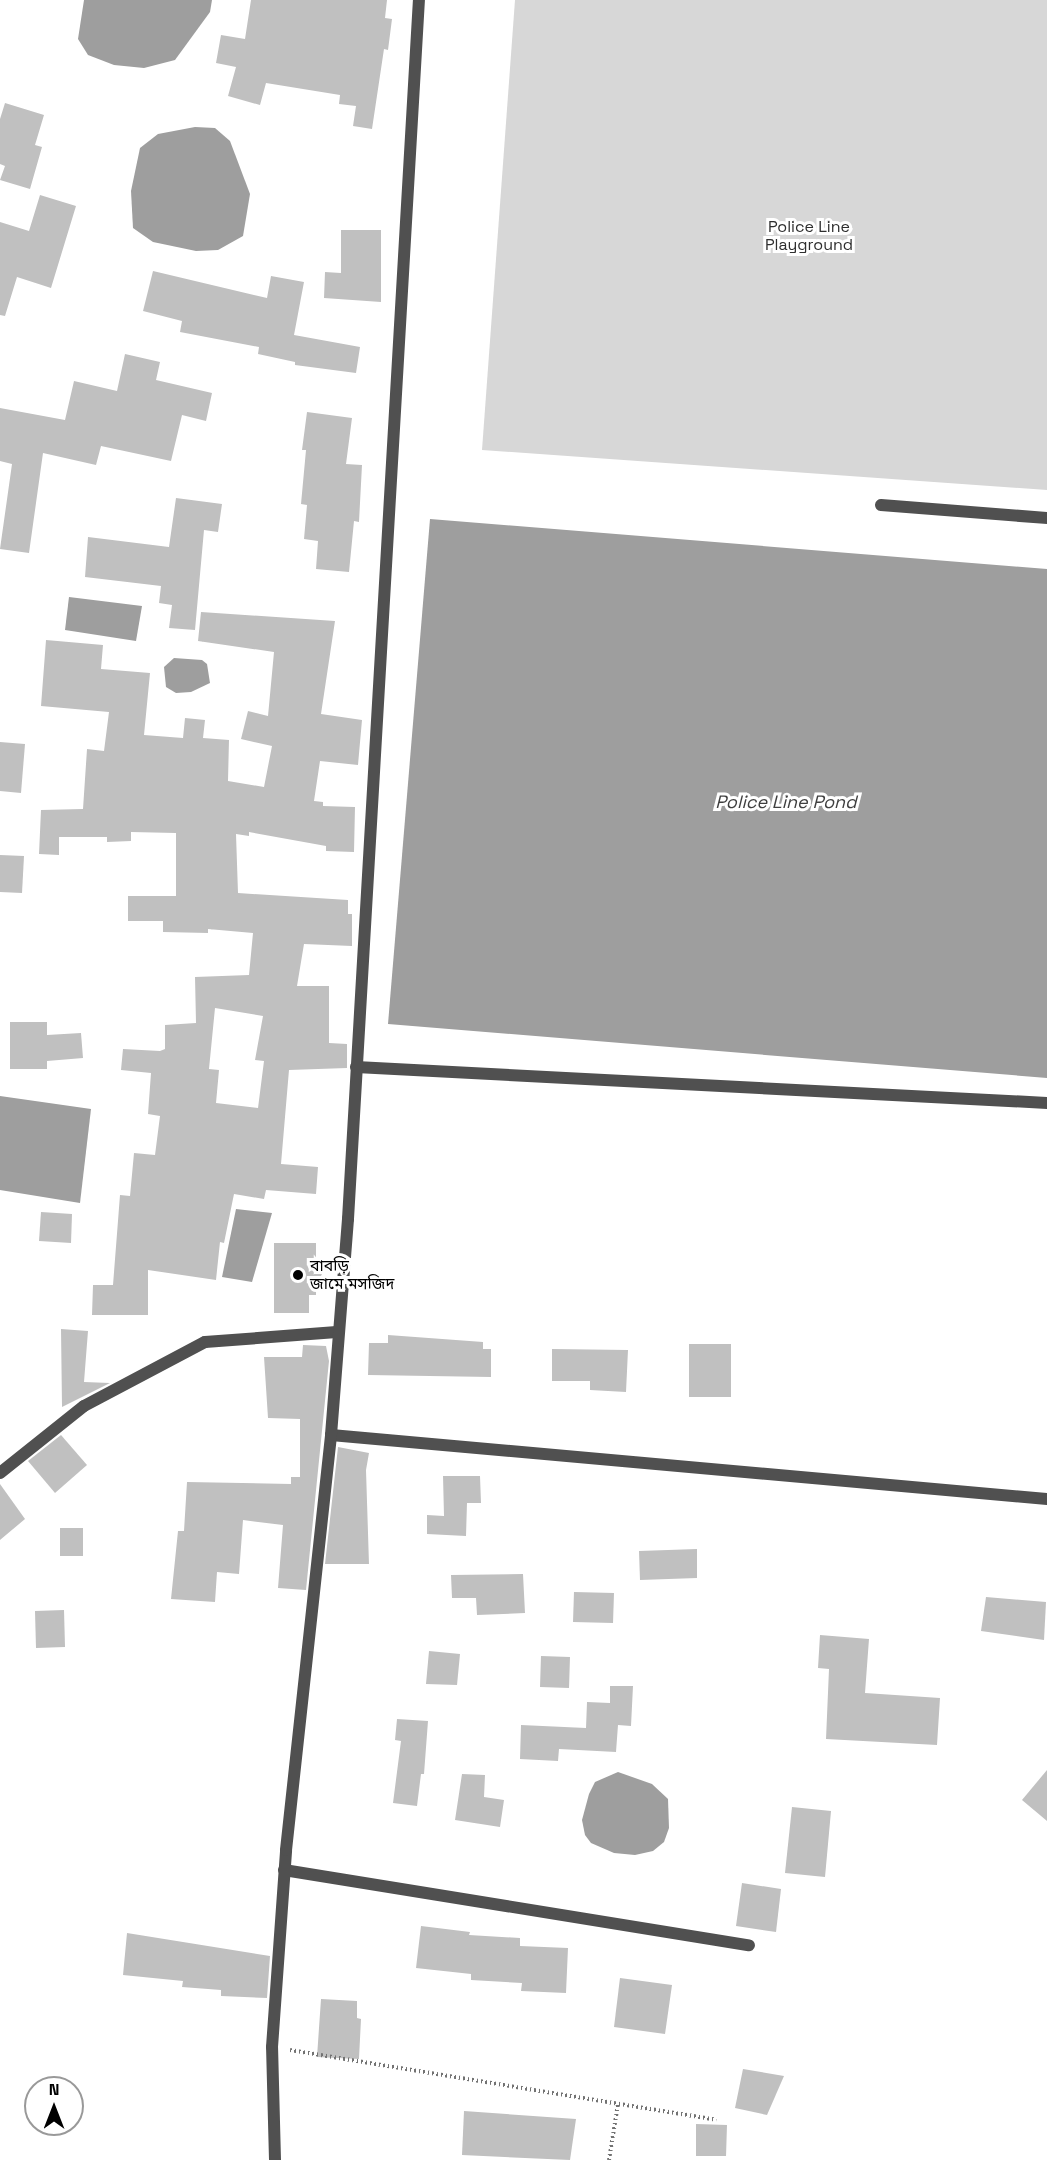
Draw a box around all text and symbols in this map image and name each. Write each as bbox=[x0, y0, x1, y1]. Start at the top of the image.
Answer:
park label: Police Line Playground bbox=[765, 217, 853, 255]
water label: Police Line Pond bbox=[715, 791, 857, 813]
place label: বাবড়ি জামে মসজিদ bbox=[310, 1256, 394, 1294]
marker: বাবড়ি জামে মসজিদ bbox=[291, 1268, 305, 1282]
north arrow bbox=[24, 2076, 84, 2136]
text: N bbox=[49, 2079, 59, 2100]

